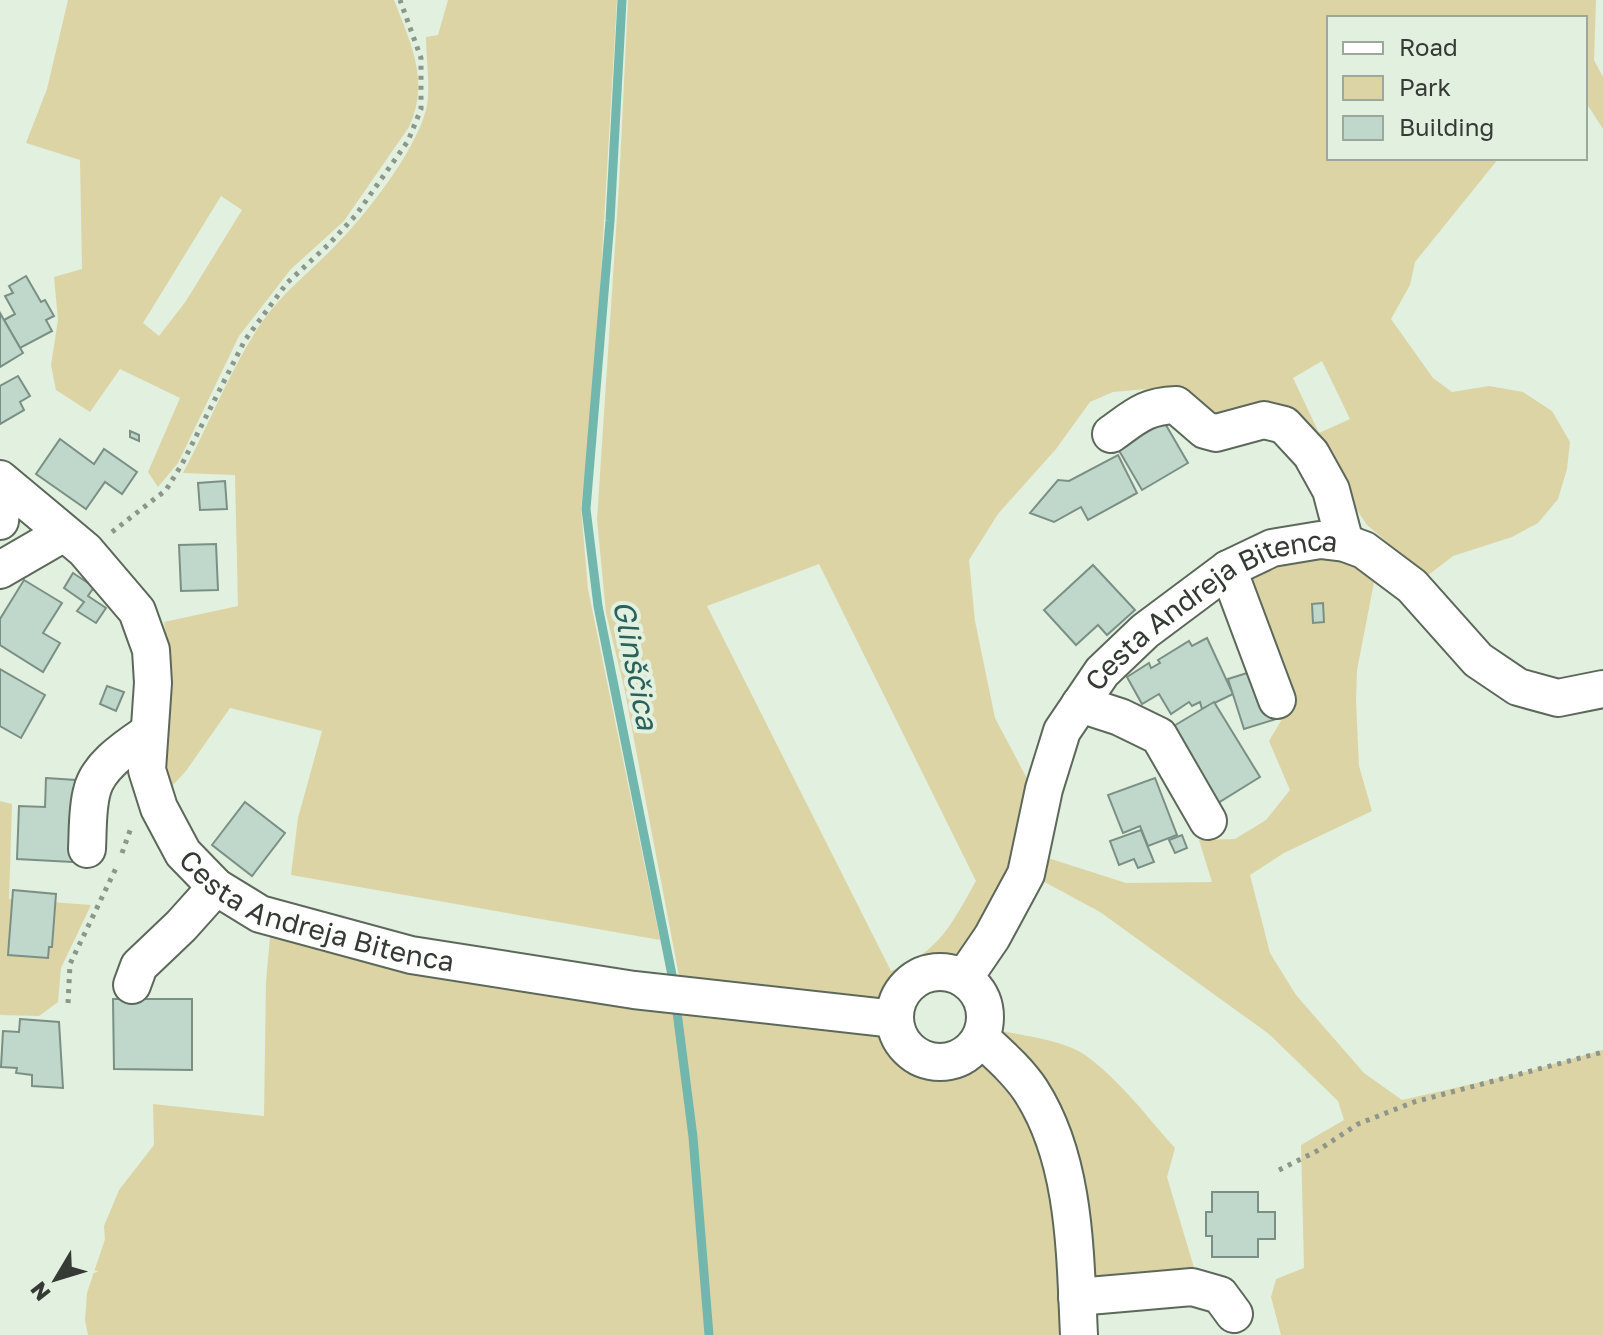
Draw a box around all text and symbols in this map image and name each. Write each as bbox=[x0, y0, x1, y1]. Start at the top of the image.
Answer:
legend bbox=[1327, 16, 1587, 160]
text: Road bbox=[1399, 32, 1458, 61]
text: Park bbox=[1399, 72, 1451, 101]
text: Building bbox=[1399, 112, 1494, 141]
street label: Cesta Andreja Bitenca bbox=[1078, 523, 1340, 696]
water label: Glinščica bbox=[606, 597, 666, 733]
street label: Cesta Andreja Bitenca bbox=[173, 843, 457, 978]
north arrow bbox=[16, 1239, 96, 1319]
text: N bbox=[24, 1277, 56, 1307]

